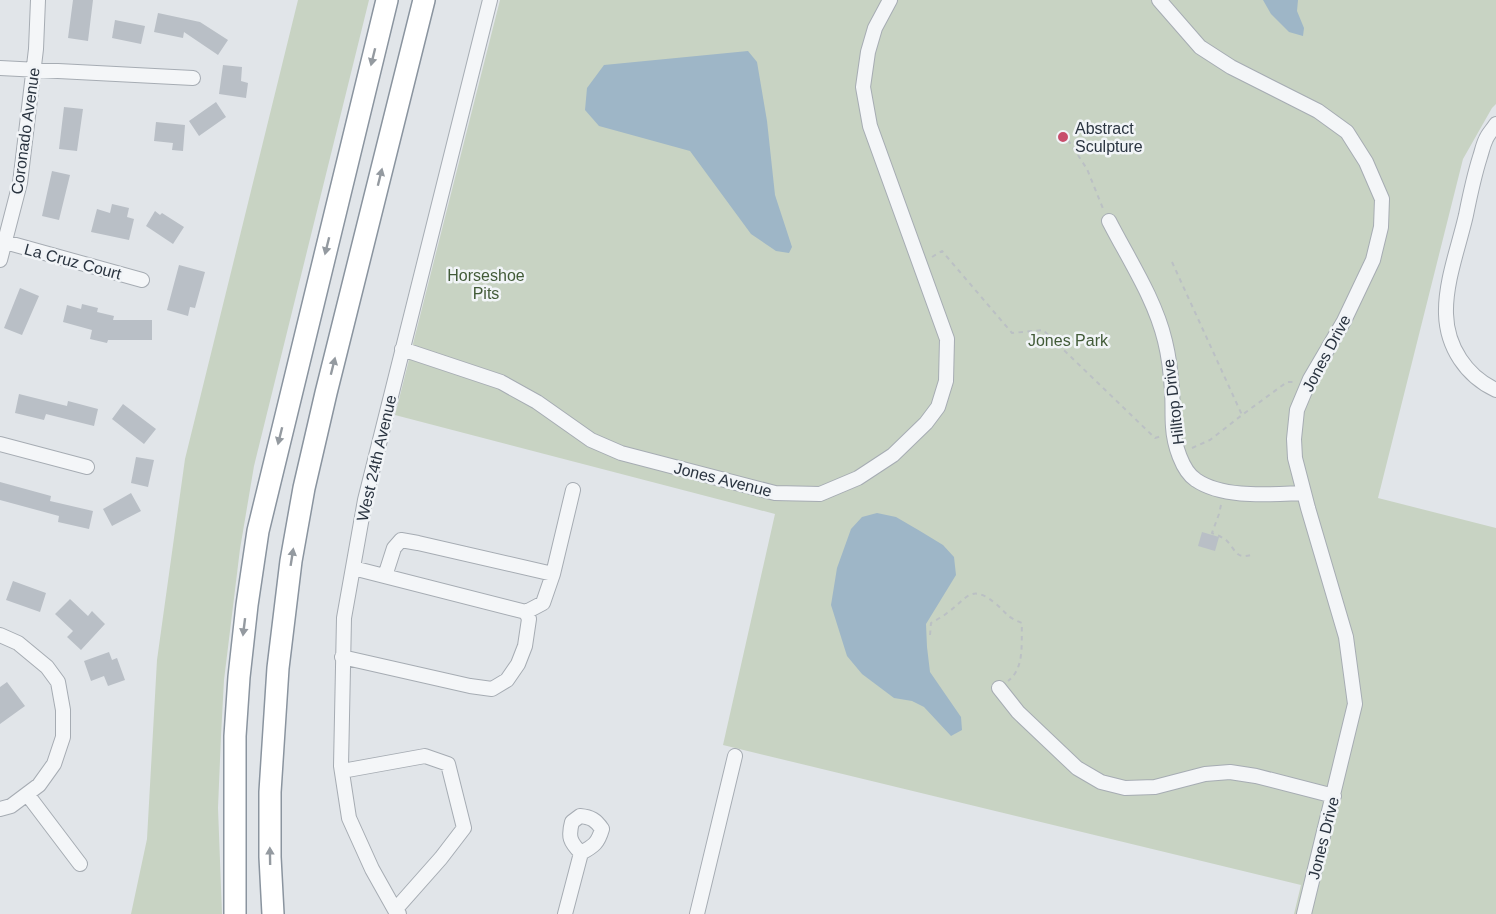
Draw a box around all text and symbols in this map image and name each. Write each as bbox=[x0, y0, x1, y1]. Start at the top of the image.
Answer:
one-way arrow bbox=[367, 48, 377, 66]
street label: Coronado Avenue bbox=[8, 67, 43, 196]
place label: Abstract Sculpture bbox=[1075, 120, 1143, 155]
marker: Abstract Sculpture bbox=[1056, 130, 1070, 144]
one-way arrow bbox=[375, 168, 385, 186]
one-way arrow bbox=[321, 237, 331, 255]
street label: La Cruz Court bbox=[23, 240, 124, 283]
park label: Horseshoe Pits bbox=[447, 267, 525, 302]
street label: Jones Drive bbox=[1299, 312, 1354, 395]
park label: Jones Park bbox=[1028, 332, 1109, 349]
one-way arrow bbox=[328, 357, 338, 375]
street label: Hilltop Drive bbox=[1160, 358, 1187, 446]
street label: West 24th Avenue bbox=[354, 393, 399, 523]
one-way arrow bbox=[275, 427, 285, 445]
street label: Jones Avenue bbox=[672, 459, 774, 500]
one-way arrow bbox=[288, 547, 297, 566]
one-way arrow bbox=[240, 618, 249, 637]
street label: Jones Drive bbox=[1305, 795, 1342, 881]
one-way arrow bbox=[266, 846, 275, 865]

